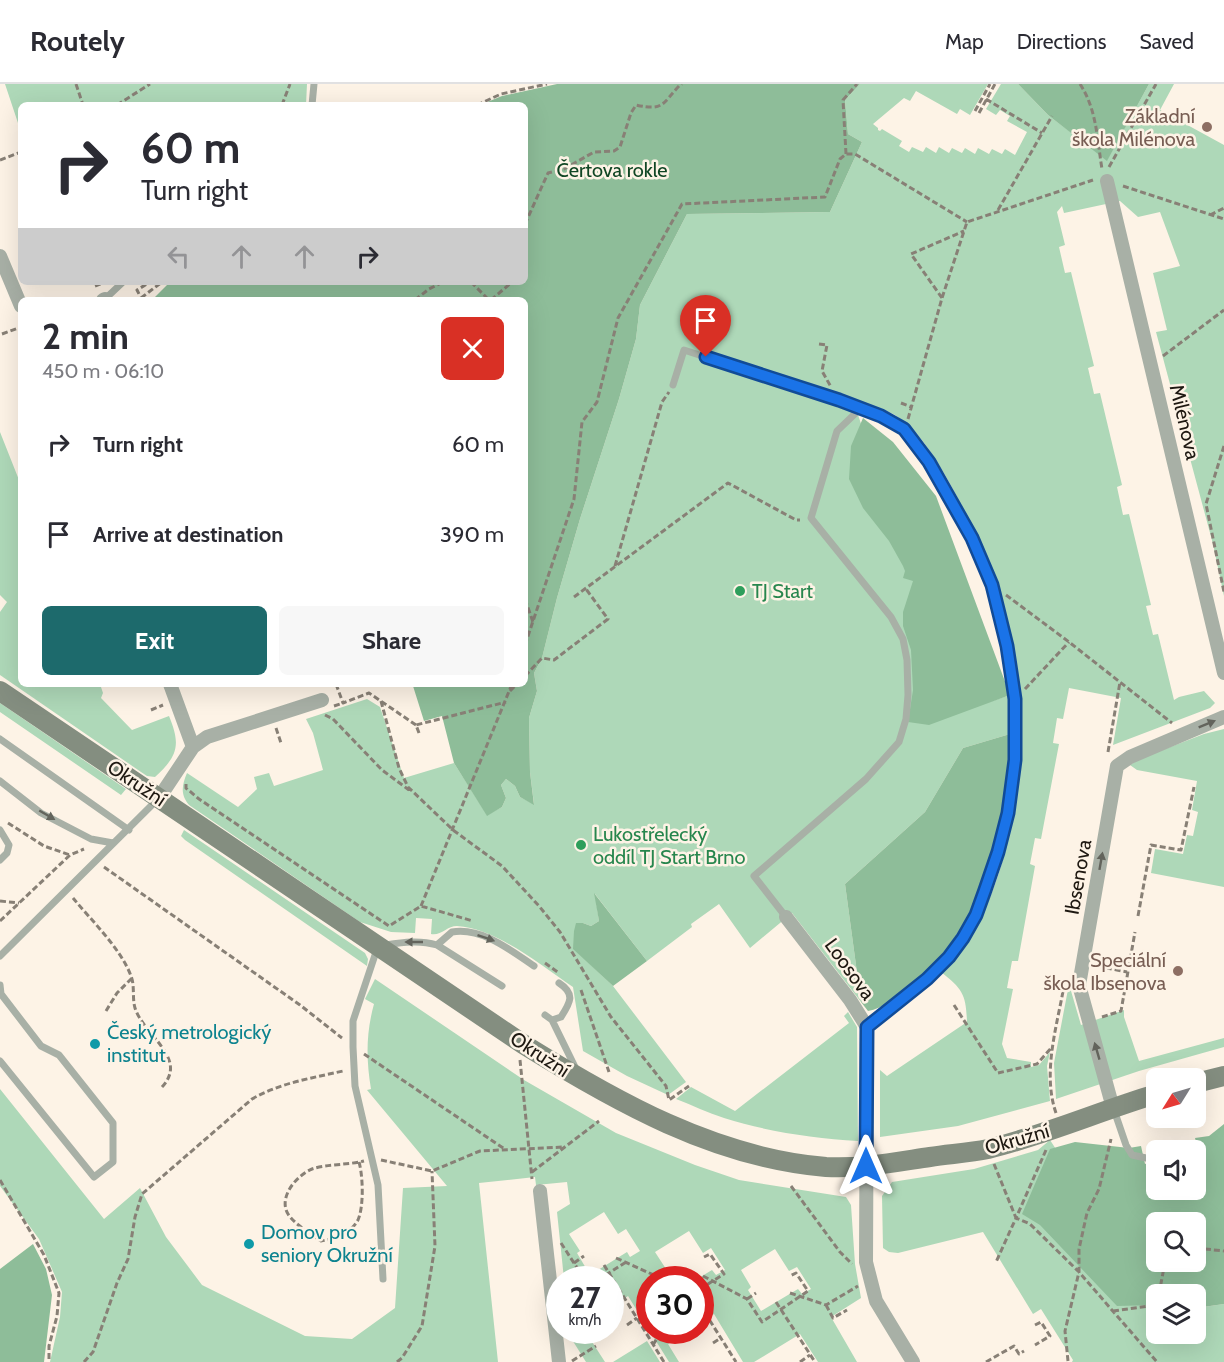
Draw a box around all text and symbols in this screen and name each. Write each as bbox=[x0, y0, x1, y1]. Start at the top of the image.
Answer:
text: Routely bbox=[30, 24, 125, 58]
text: Map bbox=[945, 29, 984, 54]
text: Directions bbox=[1017, 29, 1106, 54]
text: Saved bbox=[1139, 29, 1194, 54]
place label: Základní škola Milénova bbox=[1072, 104, 1195, 151]
marker: Základní škola Milénova bbox=[1200, 120, 1214, 134]
text: 60 m bbox=[141, 122, 240, 174]
icon: right bbox=[42, 126, 120, 204]
park label: Čertova rokle bbox=[556, 158, 668, 182]
text: Turn right bbox=[141, 174, 248, 207]
icon: left bbox=[162, 240, 195, 273]
icon: ahead bbox=[225, 240, 258, 273]
icon: ahead bbox=[288, 240, 321, 273]
icon: right bbox=[351, 240, 384, 273]
pin bbox=[680, 295, 731, 357]
icon: arrive bbox=[689, 304, 722, 337]
text: 2 min bbox=[42, 314, 129, 358]
button: close bbox=[441, 317, 504, 380]
text: 450 m · 06:10 bbox=[42, 359, 164, 383]
street label: Milénova bbox=[1165, 382, 1205, 462]
icon: right bbox=[42, 428, 75, 461]
text: Turn right bbox=[93, 431, 183, 458]
text: 60 m bbox=[452, 431, 504, 458]
icon: arrive bbox=[42, 518, 75, 551]
text: Arrive at destination bbox=[93, 521, 283, 548]
text: 390 m bbox=[440, 521, 504, 548]
place label: TJ Start bbox=[752, 579, 813, 603]
marker: TJ Start bbox=[733, 584, 747, 598]
button: Exit bbox=[42, 606, 267, 675]
button: Share bbox=[279, 606, 504, 675]
one-way arrow bbox=[1198, 719, 1216, 729]
street label: Okružní bbox=[103, 755, 171, 811]
one-way arrow bbox=[39, 810, 55, 821]
place label: Lukostřelecký oddíl TJ Start Brno bbox=[593, 822, 746, 869]
street label: Ibsenova bbox=[1060, 837, 1096, 916]
marker: Lukostřelecký oddíl TJ Start Brno bbox=[574, 838, 588, 852]
one-way arrow bbox=[1097, 851, 1106, 870]
one-way arrow bbox=[477, 934, 495, 943]
street label: Loosova bbox=[820, 934, 881, 1005]
one-way arrow bbox=[404, 937, 423, 947]
place label: Speciální škola Ibsenova bbox=[1044, 948, 1166, 995]
marker: Speciální škola Ibsenova bbox=[1171, 964, 1185, 978]
place label: Český metrologický institut bbox=[107, 1020, 271, 1067]
street label: Okružní bbox=[506, 1026, 574, 1082]
marker: Český metrologický institut bbox=[88, 1037, 102, 1051]
one-way arrow bbox=[1092, 1042, 1101, 1060]
north arrow bbox=[1146, 1068, 1206, 1128]
map controls bbox=[1146, 1068, 1206, 1344]
street label: Okružní bbox=[982, 1118, 1052, 1160]
position arrow bbox=[834, 1134, 898, 1198]
button: sound bbox=[1146, 1140, 1206, 1200]
button: search bbox=[1146, 1212, 1206, 1272]
place label: Domov pro seniory Okružní bbox=[261, 1220, 393, 1267]
marker: Domov pro seniory Okružní bbox=[242, 1237, 256, 1251]
speed limit sign: 30 bbox=[636, 1266, 714, 1344]
text: 27 bbox=[569, 1279, 601, 1316]
button: layers bbox=[1146, 1284, 1206, 1344]
text: km/h bbox=[569, 1311, 601, 1329]

